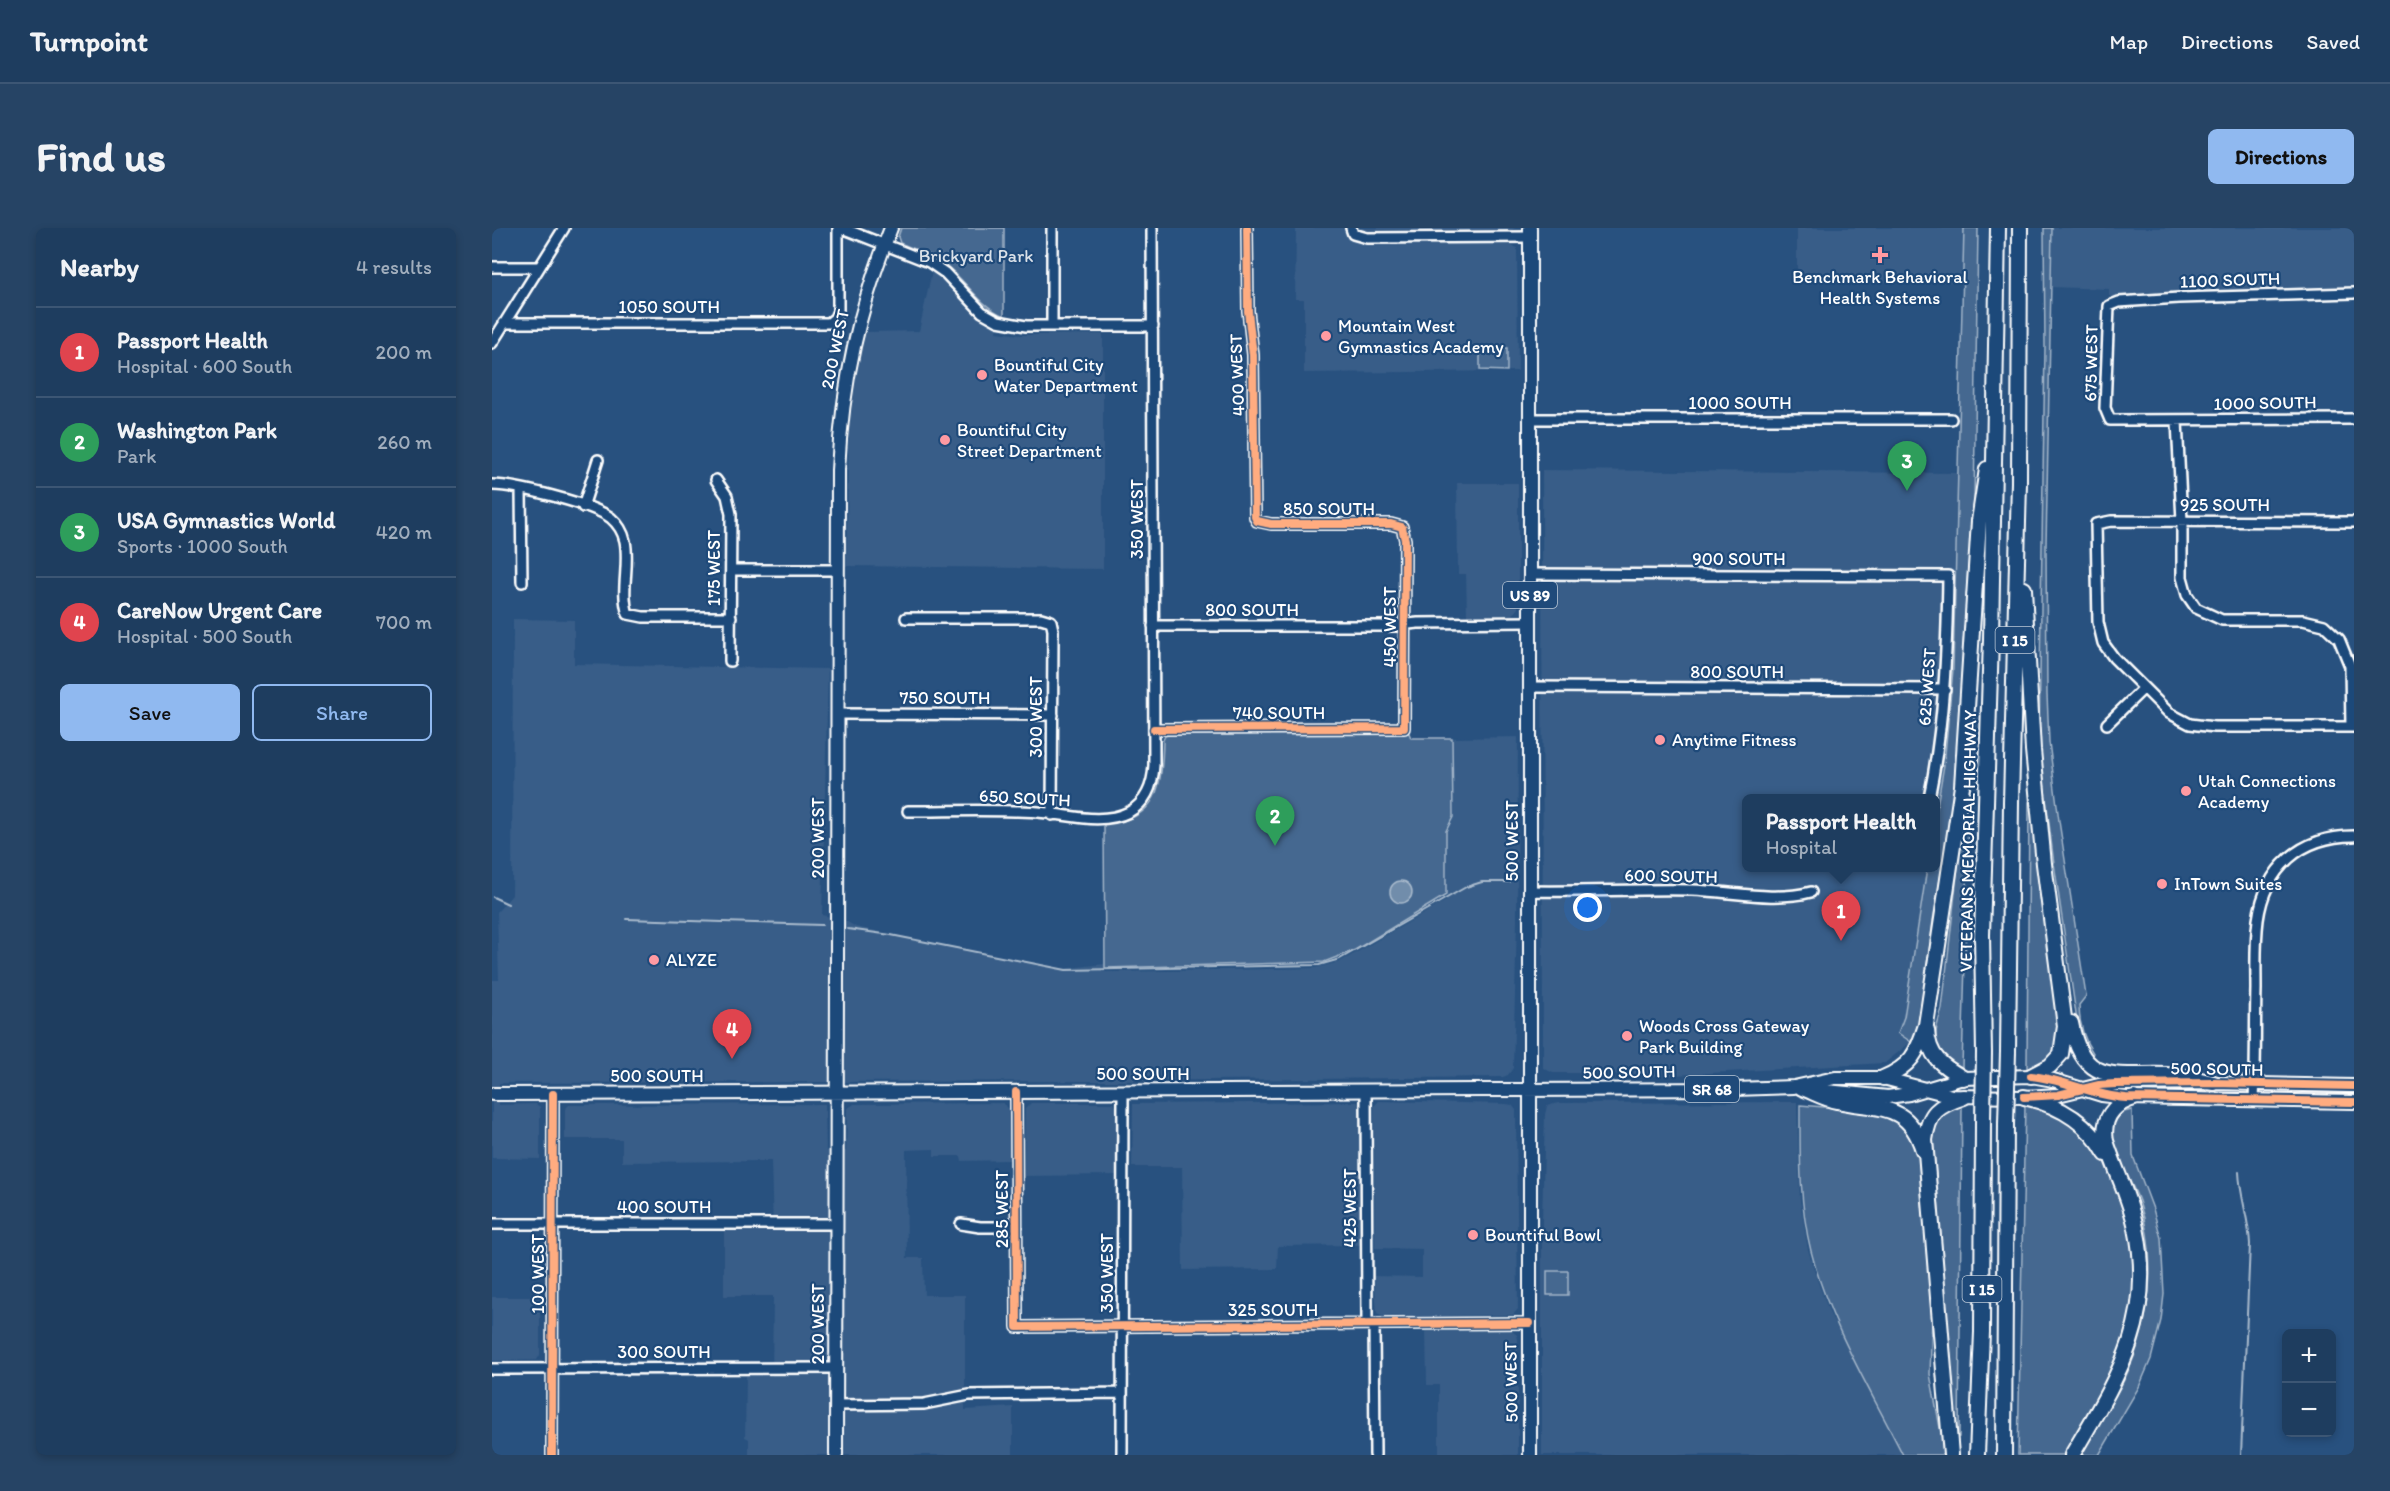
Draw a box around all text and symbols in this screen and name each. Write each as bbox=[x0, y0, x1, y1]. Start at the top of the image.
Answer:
text: Turnpoint bbox=[30, 24, 148, 58]
text: Map bbox=[2110, 29, 2148, 54]
text: Directions bbox=[2181, 29, 2273, 54]
text: Saved bbox=[2306, 29, 2360, 54]
button: Directions bbox=[2208, 129, 2354, 184]
text: Find us bbox=[36, 131, 166, 182]
park label: Brickyard Park bbox=[919, 245, 1033, 267]
marker: Benchmark Behavioral Health Systems bbox=[1871, 246, 1889, 264]
text: Nearby bbox=[60, 251, 139, 283]
text: 4 results bbox=[356, 255, 432, 279]
place label: Benchmark Behavioral Health Systems bbox=[1792, 266, 1968, 309]
street label: 1100 SOUTH bbox=[2179, 267, 2281, 293]
street label: 1050 SOUTH bbox=[618, 296, 720, 318]
street label: 200 WEST bbox=[816, 307, 854, 391]
place label: Mountain West Gymnastics Academy bbox=[1338, 315, 1504, 358]
street label: 675 WEST bbox=[2079, 324, 2103, 402]
text: Passport Health bbox=[117, 327, 268, 354]
marker: Mountain West Gymnastics Academy bbox=[1319, 329, 1333, 343]
street label: 400 WEST bbox=[1225, 333, 1249, 417]
text: 1 bbox=[75, 340, 84, 364]
text: 200 m bbox=[376, 340, 432, 364]
text: Hospital · 600 South bbox=[117, 354, 292, 378]
place label: Bountiful City Water Department bbox=[994, 354, 1138, 397]
marker: Bountiful City Water Department bbox=[975, 368, 989, 382]
street label: 1000 SOUTH bbox=[2213, 391, 2317, 415]
street label: 1000 SOUTH bbox=[1688, 392, 1792, 414]
text: Washington Park bbox=[117, 417, 277, 444]
place label: Bountiful City Street Department bbox=[957, 419, 1102, 462]
text: 2 bbox=[74, 430, 85, 454]
text: 260 m bbox=[377, 430, 432, 454]
marker: Bountiful City Street Department bbox=[938, 433, 952, 447]
pin: 3 bbox=[1888, 442, 1926, 491]
text: Park bbox=[117, 444, 156, 468]
street label: 350 WEST bbox=[1126, 479, 1148, 559]
street label: 925 SOUTH bbox=[2180, 494, 2270, 516]
street label: 850 SOUTH bbox=[1283, 498, 1375, 520]
text: USA Gymnastics World bbox=[117, 507, 335, 534]
text: 3 bbox=[74, 520, 85, 544]
text: 420 m bbox=[376, 520, 432, 544]
street label: 175 WEST bbox=[703, 530, 725, 606]
text: Sports · 1000 South bbox=[117, 534, 288, 558]
street label: 900 SOUTH bbox=[1692, 548, 1786, 570]
road number: US 89 bbox=[1503, 582, 1557, 608]
street label: 450 WEST bbox=[1379, 587, 1401, 667]
text: CareNow Urgent Care bbox=[117, 597, 322, 624]
street label: 800 SOUTH bbox=[1205, 599, 1299, 621]
text: 4 bbox=[73, 610, 86, 634]
text: 700 m bbox=[376, 610, 432, 634]
text: Hospital · 500 South bbox=[117, 624, 292, 648]
road number: I 15 bbox=[1996, 627, 2035, 653]
street label: 625 WEST bbox=[1913, 647, 1941, 727]
street label: 800 SOUTH bbox=[1690, 661, 1784, 683]
street label: 300 WEST bbox=[1025, 676, 1047, 758]
button: Save bbox=[60, 684, 240, 741]
button: Share bbox=[252, 684, 432, 741]
street label: 750 SOUTH bbox=[899, 687, 991, 709]
street label: 740 SOUTH bbox=[1233, 702, 1325, 724]
street label: VETERANS MEMORIAL HIGHWAY bbox=[1955, 709, 1981, 972]
place label: Anytime Fitness bbox=[1672, 729, 1797, 751]
marker: Anytime Fitness bbox=[1653, 733, 1667, 747]
place label: Utah Connections Academy bbox=[2198, 770, 2336, 813]
marker: Utah Connections Academy bbox=[2179, 784, 2193, 798]
street label: 650 SOUTH bbox=[979, 785, 1071, 811]
popup bbox=[1742, 794, 1940, 872]
pin: 2 bbox=[1256, 796, 1294, 846]
street label: 200 WEST bbox=[807, 797, 829, 879]
street label: 500 WEST bbox=[1501, 800, 1523, 882]
text: Passport Health bbox=[1766, 808, 1916, 835]
text: Hospital bbox=[1766, 835, 1837, 859]
street label: 600 SOUTH bbox=[1624, 864, 1718, 888]
place label: InTown Suites bbox=[2174, 873, 2282, 895]
marker: InTown Suites bbox=[2155, 877, 2169, 891]
pin: 1 bbox=[1822, 892, 1860, 941]
your location bbox=[1573, 893, 1602, 922]
place label: ALYZE bbox=[666, 949, 717, 971]
marker: ALYZE bbox=[647, 953, 661, 967]
pin: 4 bbox=[712, 1010, 752, 1059]
place label: Woods Cross Gateway Park Building bbox=[1639, 1015, 1810, 1058]
marker: Woods Cross Gateway Park Building bbox=[1620, 1029, 1634, 1043]
street label: 500 SOUTH bbox=[2170, 1057, 2264, 1081]
street label: 500 SOUTH bbox=[1582, 1060, 1676, 1084]
street label: 500 SOUTH bbox=[1096, 1063, 1190, 1085]
street label: 500 SOUTH bbox=[610, 1065, 704, 1087]
road number: SR 68 bbox=[1685, 1076, 1739, 1102]
street label: 425 WEST bbox=[1339, 1168, 1361, 1248]
street label: 285 WEST bbox=[991, 1170, 1013, 1248]
street label: 400 SOUTH bbox=[617, 1196, 711, 1218]
place label: Bountiful Bowl bbox=[1485, 1224, 1601, 1246]
marker: Bountiful Bowl bbox=[1466, 1228, 1480, 1242]
street label: 350 WEST bbox=[1096, 1233, 1118, 1313]
street label: 100 WEST bbox=[527, 1234, 549, 1314]
road number: I 15 bbox=[1962, 1276, 2002, 1302]
street label: 200 WEST bbox=[807, 1283, 829, 1365]
street label: 325 SOUTH bbox=[1228, 1299, 1318, 1321]
map controls bbox=[2282, 1329, 2336, 1437]
button: + bbox=[2282, 1329, 2336, 1383]
street label: 300 SOUTH bbox=[617, 1341, 711, 1363]
street label: 500 WEST bbox=[1499, 1341, 1523, 1423]
button: − bbox=[2282, 1383, 2336, 1437]

